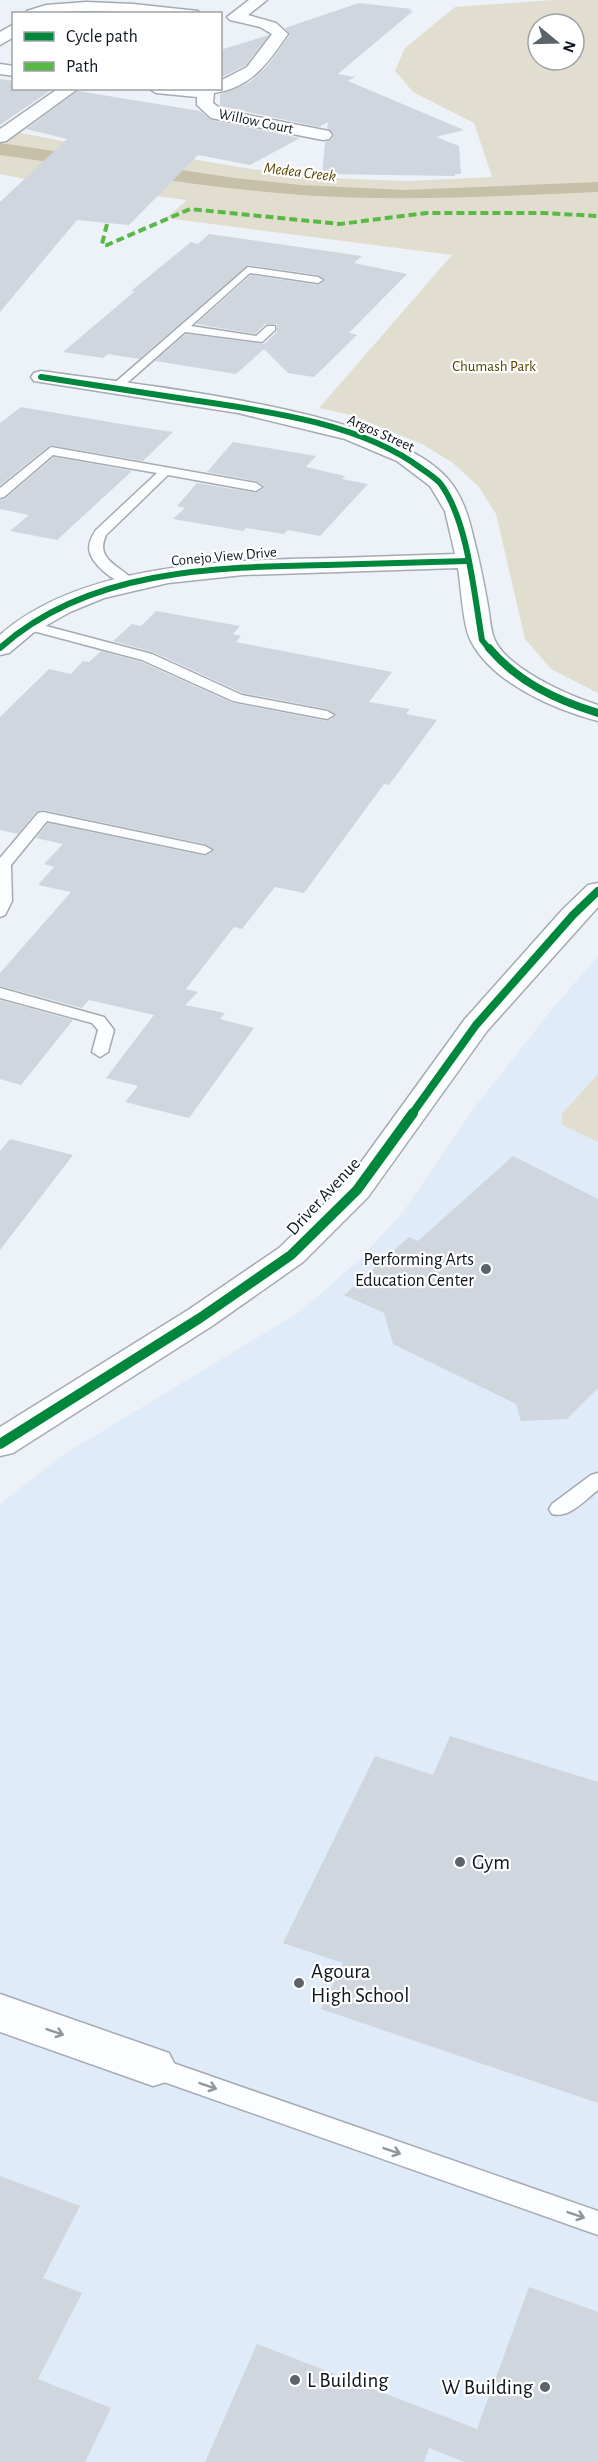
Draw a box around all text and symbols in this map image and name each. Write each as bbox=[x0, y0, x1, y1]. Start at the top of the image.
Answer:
legend bbox=[12, 12, 222, 90]
north arrow bbox=[526, 12, 586, 72]
text: Cycle path bbox=[66, 28, 138, 46]
text: N bbox=[560, 39, 579, 54]
text: Path bbox=[66, 58, 98, 76]
street label: Willow Court bbox=[217, 106, 295, 137]
water label: Medea Creek bbox=[263, 160, 337, 184]
park label: Chumash Park bbox=[452, 359, 536, 374]
street label: Argos Street bbox=[345, 412, 417, 455]
street label: Conejo View Drive bbox=[171, 544, 278, 569]
street label: Driver Avenue bbox=[283, 1154, 364, 1239]
place label: Performing Arts Education Center bbox=[355, 1251, 474, 1290]
marker: Performing Arts Education Center bbox=[479, 1262, 493, 1276]
place label: Gym bbox=[472, 1852, 510, 1873]
marker: Gym bbox=[453, 1855, 467, 1869]
place label: Agoura High School bbox=[311, 1961, 409, 2006]
marker: Agoura High School bbox=[292, 1976, 306, 1990]
one-way arrow bbox=[45, 2027, 64, 2038]
one-way arrow bbox=[198, 2081, 217, 2092]
one-way arrow bbox=[382, 2146, 401, 2157]
one-way arrow bbox=[566, 2211, 585, 2222]
place label: L Building bbox=[307, 2370, 389, 2391]
marker: L Building bbox=[288, 2373, 302, 2387]
place label: W Building bbox=[442, 2377, 534, 2398]
marker: W Building bbox=[538, 2380, 552, 2394]

